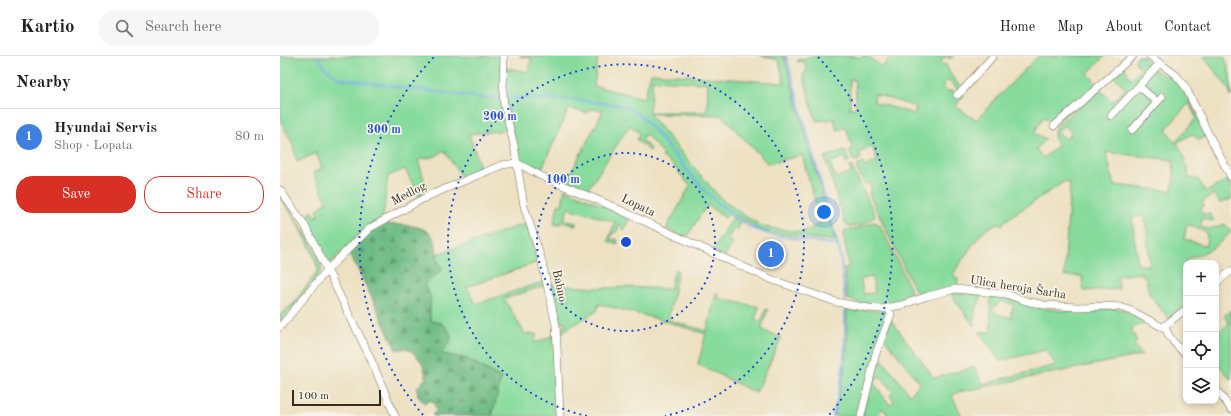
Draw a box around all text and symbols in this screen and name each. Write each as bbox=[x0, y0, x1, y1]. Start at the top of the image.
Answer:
search box bbox=[99, 10, 379, 46]
icon: search bbox=[113, 17, 135, 39]
text: Kartio bbox=[20, 18, 75, 37]
text: Search here bbox=[145, 20, 221, 35]
text: Home bbox=[1000, 20, 1035, 34]
text: Map bbox=[1057, 20, 1083, 34]
text: About bbox=[1105, 20, 1142, 34]
text: Contact bbox=[1164, 20, 1211, 34]
text: Nearby bbox=[16, 74, 71, 91]
text: 200 m bbox=[483, 111, 517, 123]
text: Hyundai Servis bbox=[54, 121, 157, 136]
text: 300 m bbox=[367, 124, 401, 136]
text: 1 bbox=[25, 130, 33, 143]
text: 80 m bbox=[235, 130, 264, 143]
text: Shop · Lopata bbox=[54, 139, 133, 152]
text: 100 m bbox=[546, 174, 580, 186]
button: Save bbox=[16, 176, 136, 213]
button: Share bbox=[144, 176, 264, 213]
street label: Medlog bbox=[390, 180, 429, 208]
street label: Lopata bbox=[619, 193, 657, 219]
your location bbox=[814, 202, 834, 222]
centre of rings bbox=[619, 235, 633, 249]
pin: 1 bbox=[758, 239, 784, 269]
map controls bbox=[1183, 260, 1219, 404]
button: + bbox=[1183, 260, 1219, 296]
street label: Babno bbox=[550, 269, 568, 303]
street label: Ulica heroja Šarha bbox=[969, 271, 1068, 302]
button: − bbox=[1183, 296, 1219, 332]
button: locate bbox=[1183, 332, 1219, 368]
button: layers bbox=[1183, 368, 1219, 404]
scale bar bbox=[292, 388, 381, 407]
text: 100 m bbox=[298, 391, 329, 402]

